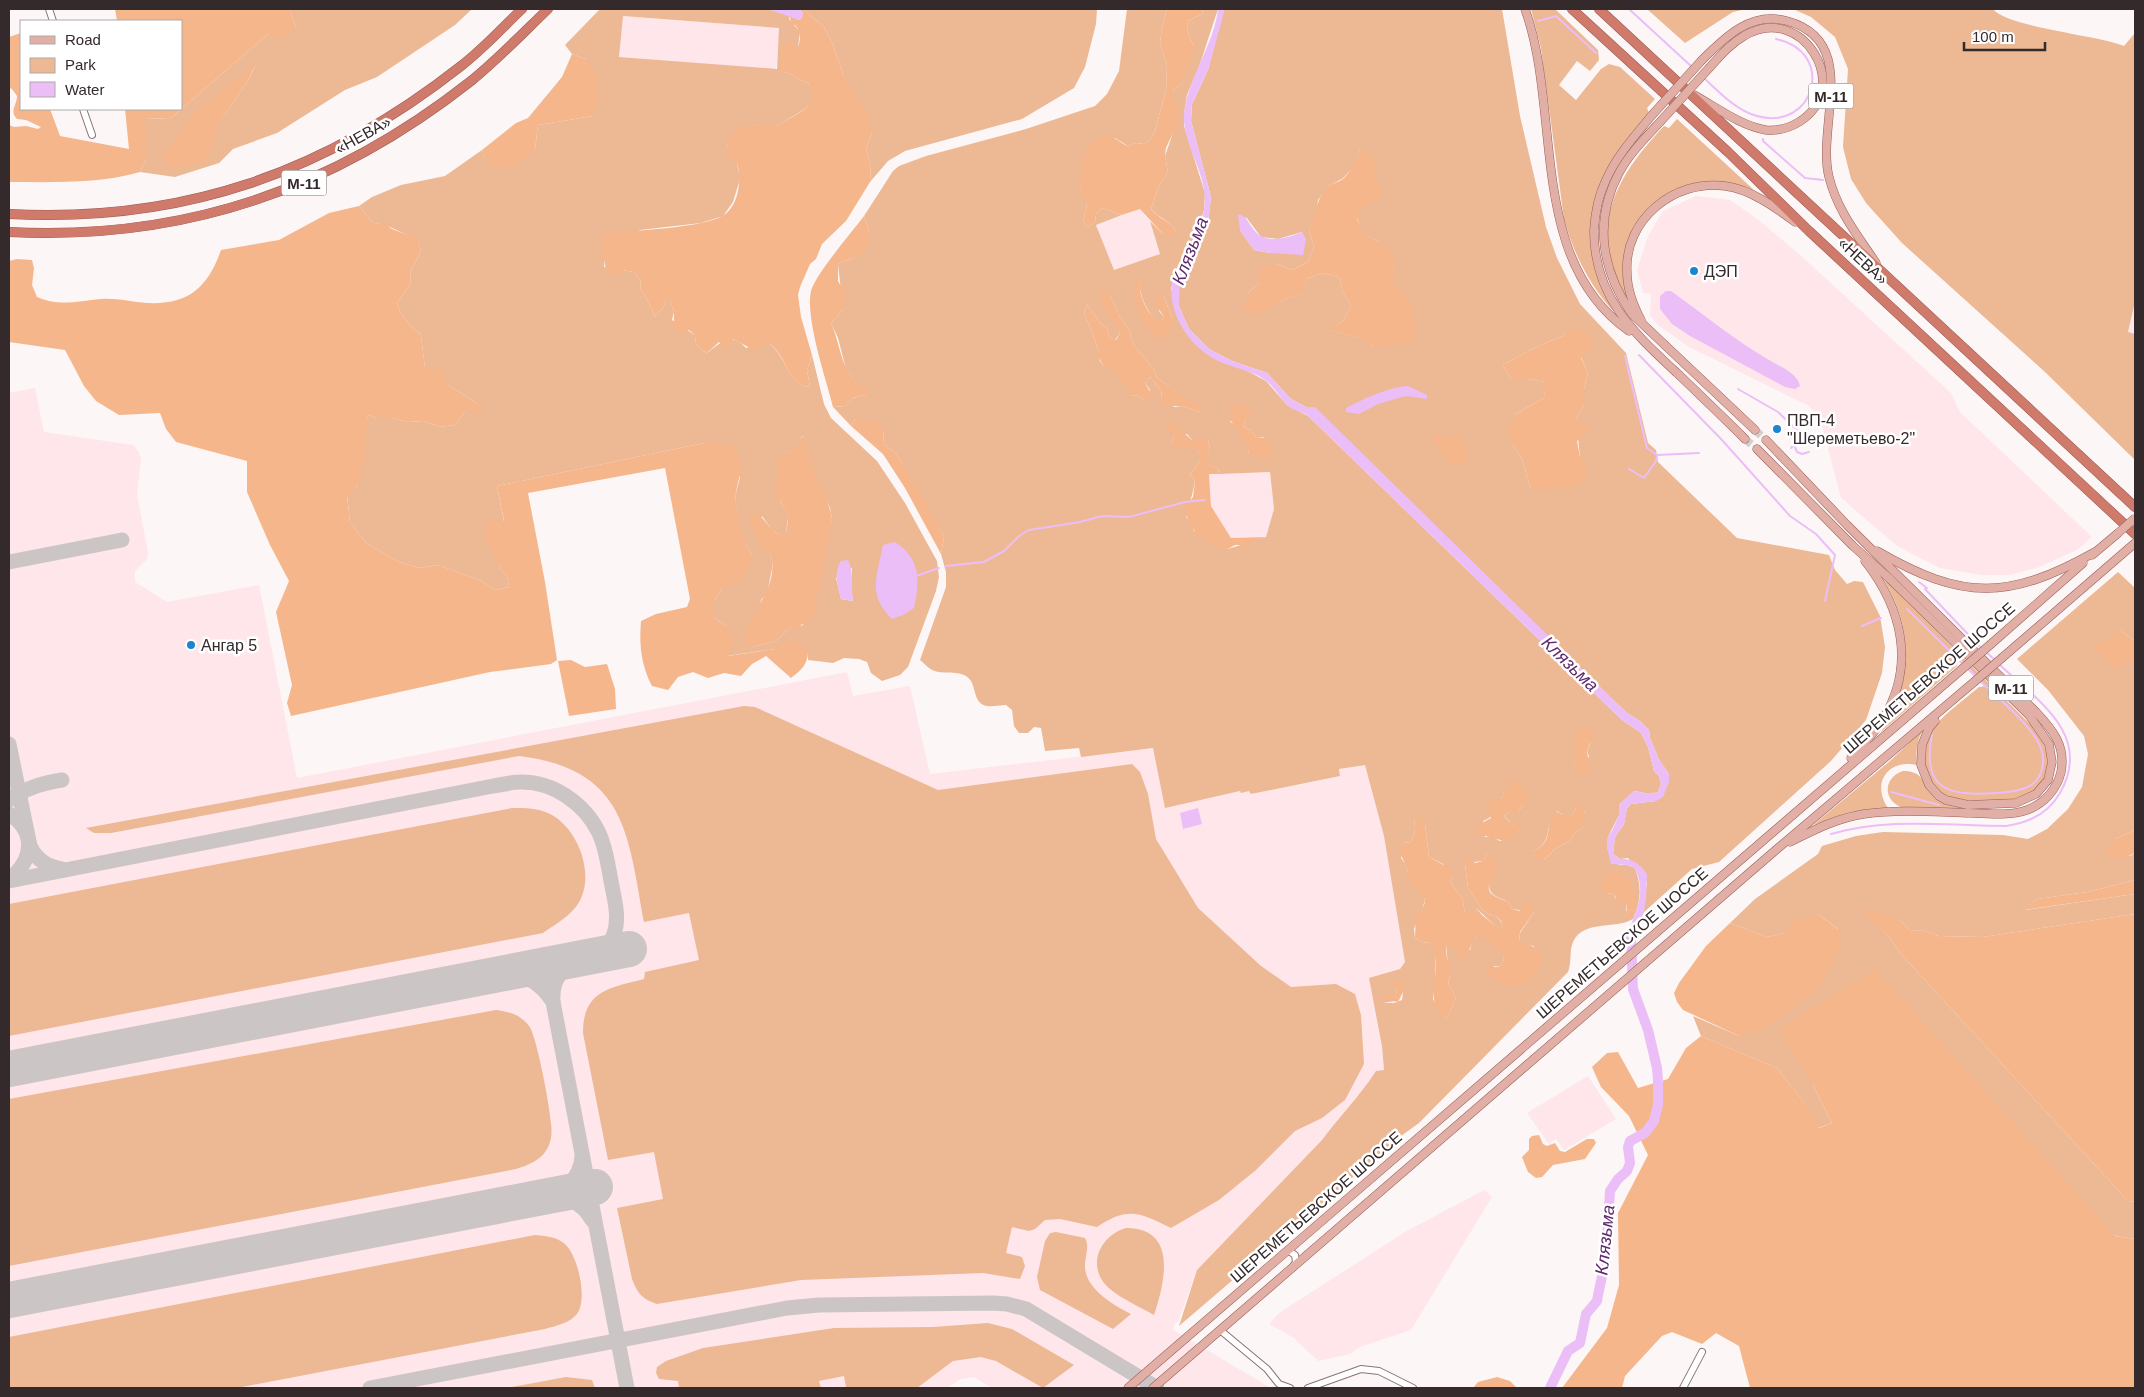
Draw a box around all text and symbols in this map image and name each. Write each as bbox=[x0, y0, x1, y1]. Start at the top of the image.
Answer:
legend bbox=[20, 20, 182, 110]
scale bar bbox=[1964, 20, 2045, 52]
text: 100 m bbox=[1972, 28, 2014, 45]
text: Road bbox=[65, 31, 101, 48]
text: Park bbox=[65, 56, 96, 73]
text: Water bbox=[65, 81, 104, 98]
road number: М-11 bbox=[1808, 84, 1854, 108]
street label: «НЕВА» bbox=[332, 113, 394, 157]
road number: М-11 bbox=[282, 170, 326, 196]
water label: Клязьма bbox=[1168, 214, 1212, 288]
street label: «НЕВА» bbox=[1835, 234, 1891, 288]
place label: ДЭП bbox=[1704, 263, 1738, 280]
marker: ДЭП bbox=[1688, 265, 1700, 277]
place label: ПВП-4 "Шереметьево-2" bbox=[1787, 412, 1915, 447]
marker: ПВП-4 "Шереметьево-2" bbox=[1771, 423, 1783, 435]
street label: ШЕРЕМЕТЬЕВСКОЕ ШОССЕ bbox=[1840, 599, 2018, 757]
water label: Клязьма bbox=[1538, 632, 1602, 696]
place label: Ангар 5 bbox=[201, 637, 257, 654]
marker: Ангар 5 bbox=[185, 639, 197, 651]
road number: М-11 bbox=[1988, 676, 2034, 700]
street label: ШЕРЕМЕТЬЕВСКОЕ ШОССЕ bbox=[1533, 864, 1711, 1022]
street label: ШЕРЕМЕТЬЕВСКОЕ ШОССЕ bbox=[1227, 1128, 1405, 1286]
water label: Клязьма bbox=[1591, 1204, 1619, 1276]

